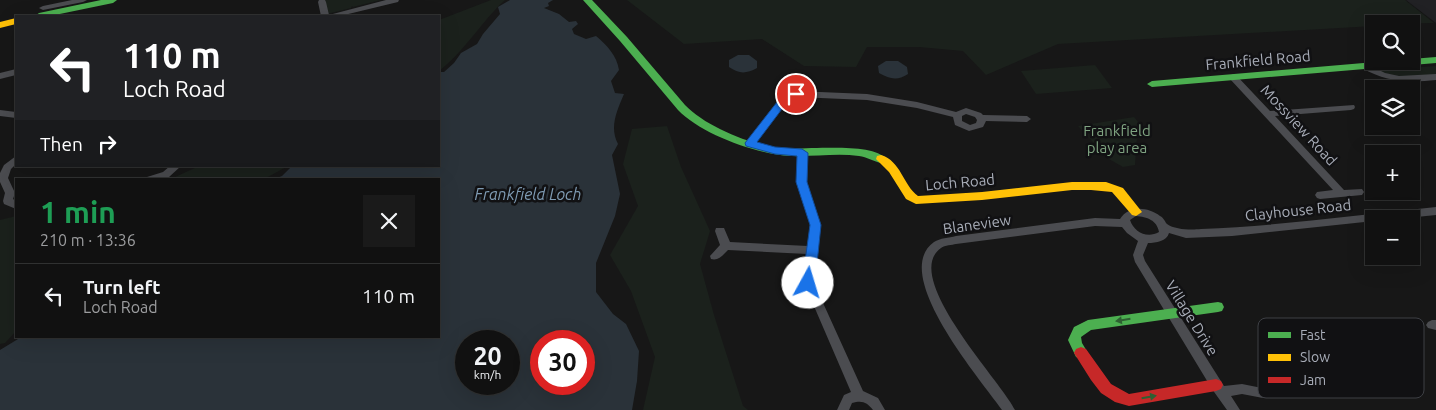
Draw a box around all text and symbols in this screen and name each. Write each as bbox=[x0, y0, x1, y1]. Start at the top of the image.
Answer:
map controls bbox=[1365, 15, 1420, 265]
button: search bbox=[1365, 15, 1420, 70]
icon: left bbox=[40, 35, 105, 100]
text: 110 m bbox=[123, 35, 221, 75]
street label: Frankfield Road bbox=[1205, 47, 1311, 73]
pin bbox=[775, 73, 817, 115]
text: Loch Road bbox=[123, 76, 226, 101]
icon: arrive bbox=[782, 80, 810, 108]
button: layers bbox=[1365, 80, 1420, 135]
street label: Mossview Road bbox=[1257, 81, 1341, 169]
park label: Frankfield play area bbox=[1083, 122, 1151, 156]
icon: right bbox=[93, 130, 121, 158]
text: Then bbox=[40, 133, 83, 155]
button: + bbox=[1365, 145, 1420, 200]
street label: Loch Road bbox=[924, 170, 996, 194]
water label: Frankfield Loch bbox=[475, 185, 581, 204]
text: 1 min bbox=[40, 195, 116, 229]
button: close bbox=[363, 195, 415, 247]
street label: Clayhouse Road bbox=[1244, 196, 1352, 224]
button: − bbox=[1365, 210, 1420, 265]
street label: Blaneview bbox=[942, 211, 1013, 237]
text: 210 m · 13:36 bbox=[40, 231, 136, 249]
position arrow bbox=[781, 256, 833, 308]
text: Turn left bbox=[83, 276, 161, 298]
street label: Village Drive bbox=[1162, 277, 1222, 359]
icon: left bbox=[40, 282, 68, 310]
text: 110 m bbox=[362, 285, 415, 307]
text: Loch Road bbox=[83, 298, 158, 316]
one-way arrow bbox=[1114, 316, 1130, 324]
legend bbox=[1258, 318, 1424, 398]
text: Fast bbox=[1300, 327, 1326, 343]
speed limit sign: 30 bbox=[530, 330, 595, 395]
text: 20 bbox=[473, 342, 502, 370]
text: Slow bbox=[1300, 349, 1330, 365]
text: km/h bbox=[474, 368, 501, 381]
text: Jam bbox=[1300, 372, 1326, 388]
one-way arrow bbox=[1141, 392, 1157, 400]

